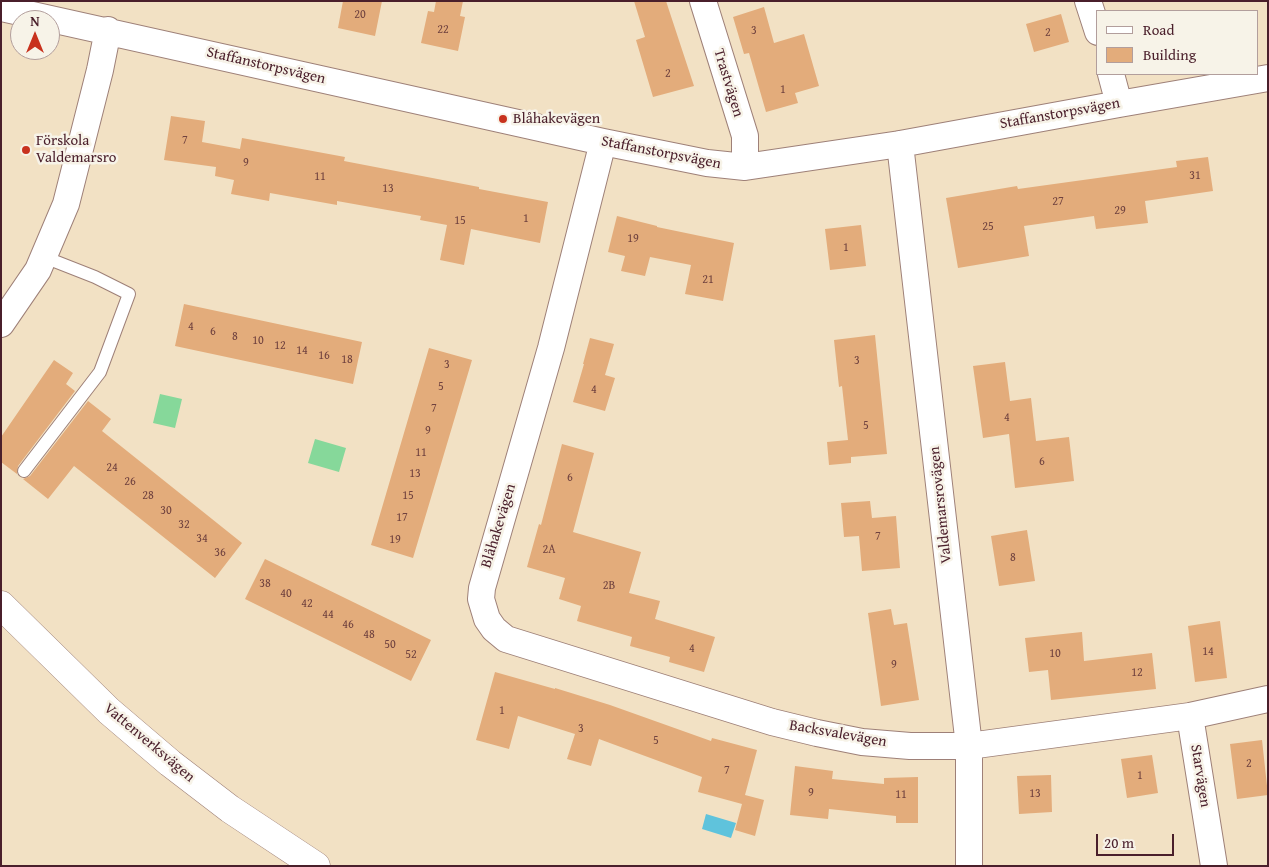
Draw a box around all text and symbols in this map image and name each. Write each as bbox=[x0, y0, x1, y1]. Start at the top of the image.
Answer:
house number: 20 bbox=[354, 8, 366, 22]
north arrow bbox=[10, 10, 60, 60]
legend bbox=[1096, 10, 1259, 75]
text: N bbox=[30, 11, 40, 31]
text: Road bbox=[1143, 19, 1174, 40]
house number: 22 bbox=[437, 23, 449, 37]
house number: 3 bbox=[751, 24, 757, 38]
house number: 2 bbox=[1045, 26, 1051, 40]
street label: Staffanstorpsvägen bbox=[205, 44, 327, 88]
text: Building bbox=[1143, 44, 1196, 65]
street label: Trastvägen bbox=[709, 47, 747, 119]
house number: 2 bbox=[665, 67, 671, 81]
house number: 1 bbox=[780, 83, 786, 97]
street label: Staffanstorpsvägen bbox=[999, 95, 1121, 133]
place label: Blåhakevägen bbox=[513, 110, 600, 128]
marker: Blåhakevägen bbox=[497, 113, 509, 125]
place label: Förskola Valdemarsro bbox=[36, 132, 116, 167]
street label: Staffanstorpsvägen bbox=[600, 133, 722, 173]
house number: 7 bbox=[182, 134, 188, 148]
marker: Förskola Valdemarsro bbox=[20, 144, 32, 156]
house number: 9 bbox=[243, 156, 249, 170]
house number: 31 bbox=[1189, 169, 1201, 183]
house number: 11 bbox=[314, 170, 326, 184]
house number: 13 bbox=[382, 182, 394, 196]
house number: 27 bbox=[1052, 195, 1064, 209]
house number: 29 bbox=[1114, 204, 1126, 218]
house number: 1 bbox=[523, 212, 529, 226]
house number: 15 bbox=[454, 214, 466, 228]
house number: 25 bbox=[982, 220, 994, 234]
house number: 19 bbox=[627, 232, 639, 246]
house number: 1 bbox=[843, 241, 849, 255]
house number: 21 bbox=[702, 273, 714, 287]
house number: 4 bbox=[188, 320, 194, 334]
house number: 6 bbox=[210, 325, 216, 339]
house number: 8 bbox=[232, 330, 238, 344]
house number: 10 bbox=[252, 334, 264, 348]
house number: 12 bbox=[274, 339, 286, 353]
house number: 14 bbox=[296, 344, 308, 358]
house number: 16 bbox=[318, 349, 330, 363]
house number: 18 bbox=[341, 353, 353, 367]
house number: 3 bbox=[854, 354, 860, 368]
house number: 3 bbox=[444, 358, 450, 372]
house number: 5 bbox=[438, 380, 444, 394]
house number: 4 bbox=[591, 383, 597, 397]
house number: 7 bbox=[431, 402, 437, 416]
house number: 4 bbox=[1004, 411, 1010, 425]
house number: 5 bbox=[863, 419, 869, 433]
house number: 9 bbox=[425, 424, 431, 438]
house number: 11 bbox=[415, 446, 427, 460]
street label: Valdemarsrovägen bbox=[926, 446, 956, 564]
house number: 6 bbox=[1039, 455, 1045, 469]
house number: 24 bbox=[106, 461, 118, 475]
house number: 13 bbox=[409, 467, 421, 481]
house number: 6 bbox=[567, 471, 573, 485]
house number: 26 bbox=[124, 475, 136, 489]
street label: Blåhakevägen bbox=[478, 482, 520, 570]
house number: 28 bbox=[142, 489, 154, 503]
house number: 15 bbox=[402, 489, 414, 503]
house number: 30 bbox=[160, 504, 172, 518]
house number: 17 bbox=[396, 511, 408, 525]
house number: 32 bbox=[178, 518, 190, 532]
house number: 7 bbox=[875, 530, 881, 544]
house number: 34 bbox=[196, 532, 208, 546]
house number: 19 bbox=[389, 533, 401, 547]
house number: 2A bbox=[542, 543, 556, 557]
house number: 36 bbox=[214, 546, 226, 560]
house number: 8 bbox=[1010, 551, 1016, 565]
house number: 38 bbox=[259, 577, 271, 591]
house number: 2B bbox=[603, 579, 615, 593]
house number: 40 bbox=[280, 587, 292, 601]
house number: 42 bbox=[301, 597, 313, 611]
house number: 44 bbox=[322, 608, 334, 622]
house number: 46 bbox=[342, 618, 354, 632]
house number: 48 bbox=[363, 628, 375, 642]
house number: 50 bbox=[384, 638, 396, 652]
house number: 4 bbox=[689, 642, 695, 656]
house number: 14 bbox=[1202, 645, 1214, 659]
house number: 10 bbox=[1049, 647, 1061, 661]
house number: 52 bbox=[405, 648, 417, 662]
house number: 9 bbox=[891, 658, 897, 672]
house number: 12 bbox=[1131, 666, 1143, 680]
street label: Vattenverksvägen bbox=[100, 700, 198, 786]
house number: 1 bbox=[499, 704, 505, 718]
street label: Backsvalevägen bbox=[788, 717, 888, 751]
house number: 3 bbox=[578, 722, 584, 736]
house number: 5 bbox=[653, 734, 659, 748]
street label: Starvägen bbox=[1186, 743, 1214, 809]
house number: 2 bbox=[1246, 757, 1252, 771]
house number: 7 bbox=[724, 764, 730, 778]
house number: 1 bbox=[1137, 769, 1143, 783]
house number: 9 bbox=[808, 786, 814, 800]
house number: 13 bbox=[1029, 787, 1041, 801]
house number: 11 bbox=[895, 788, 907, 802]
scale bar bbox=[1099, 824, 1176, 856]
text: 20 m bbox=[1104, 832, 1134, 853]

